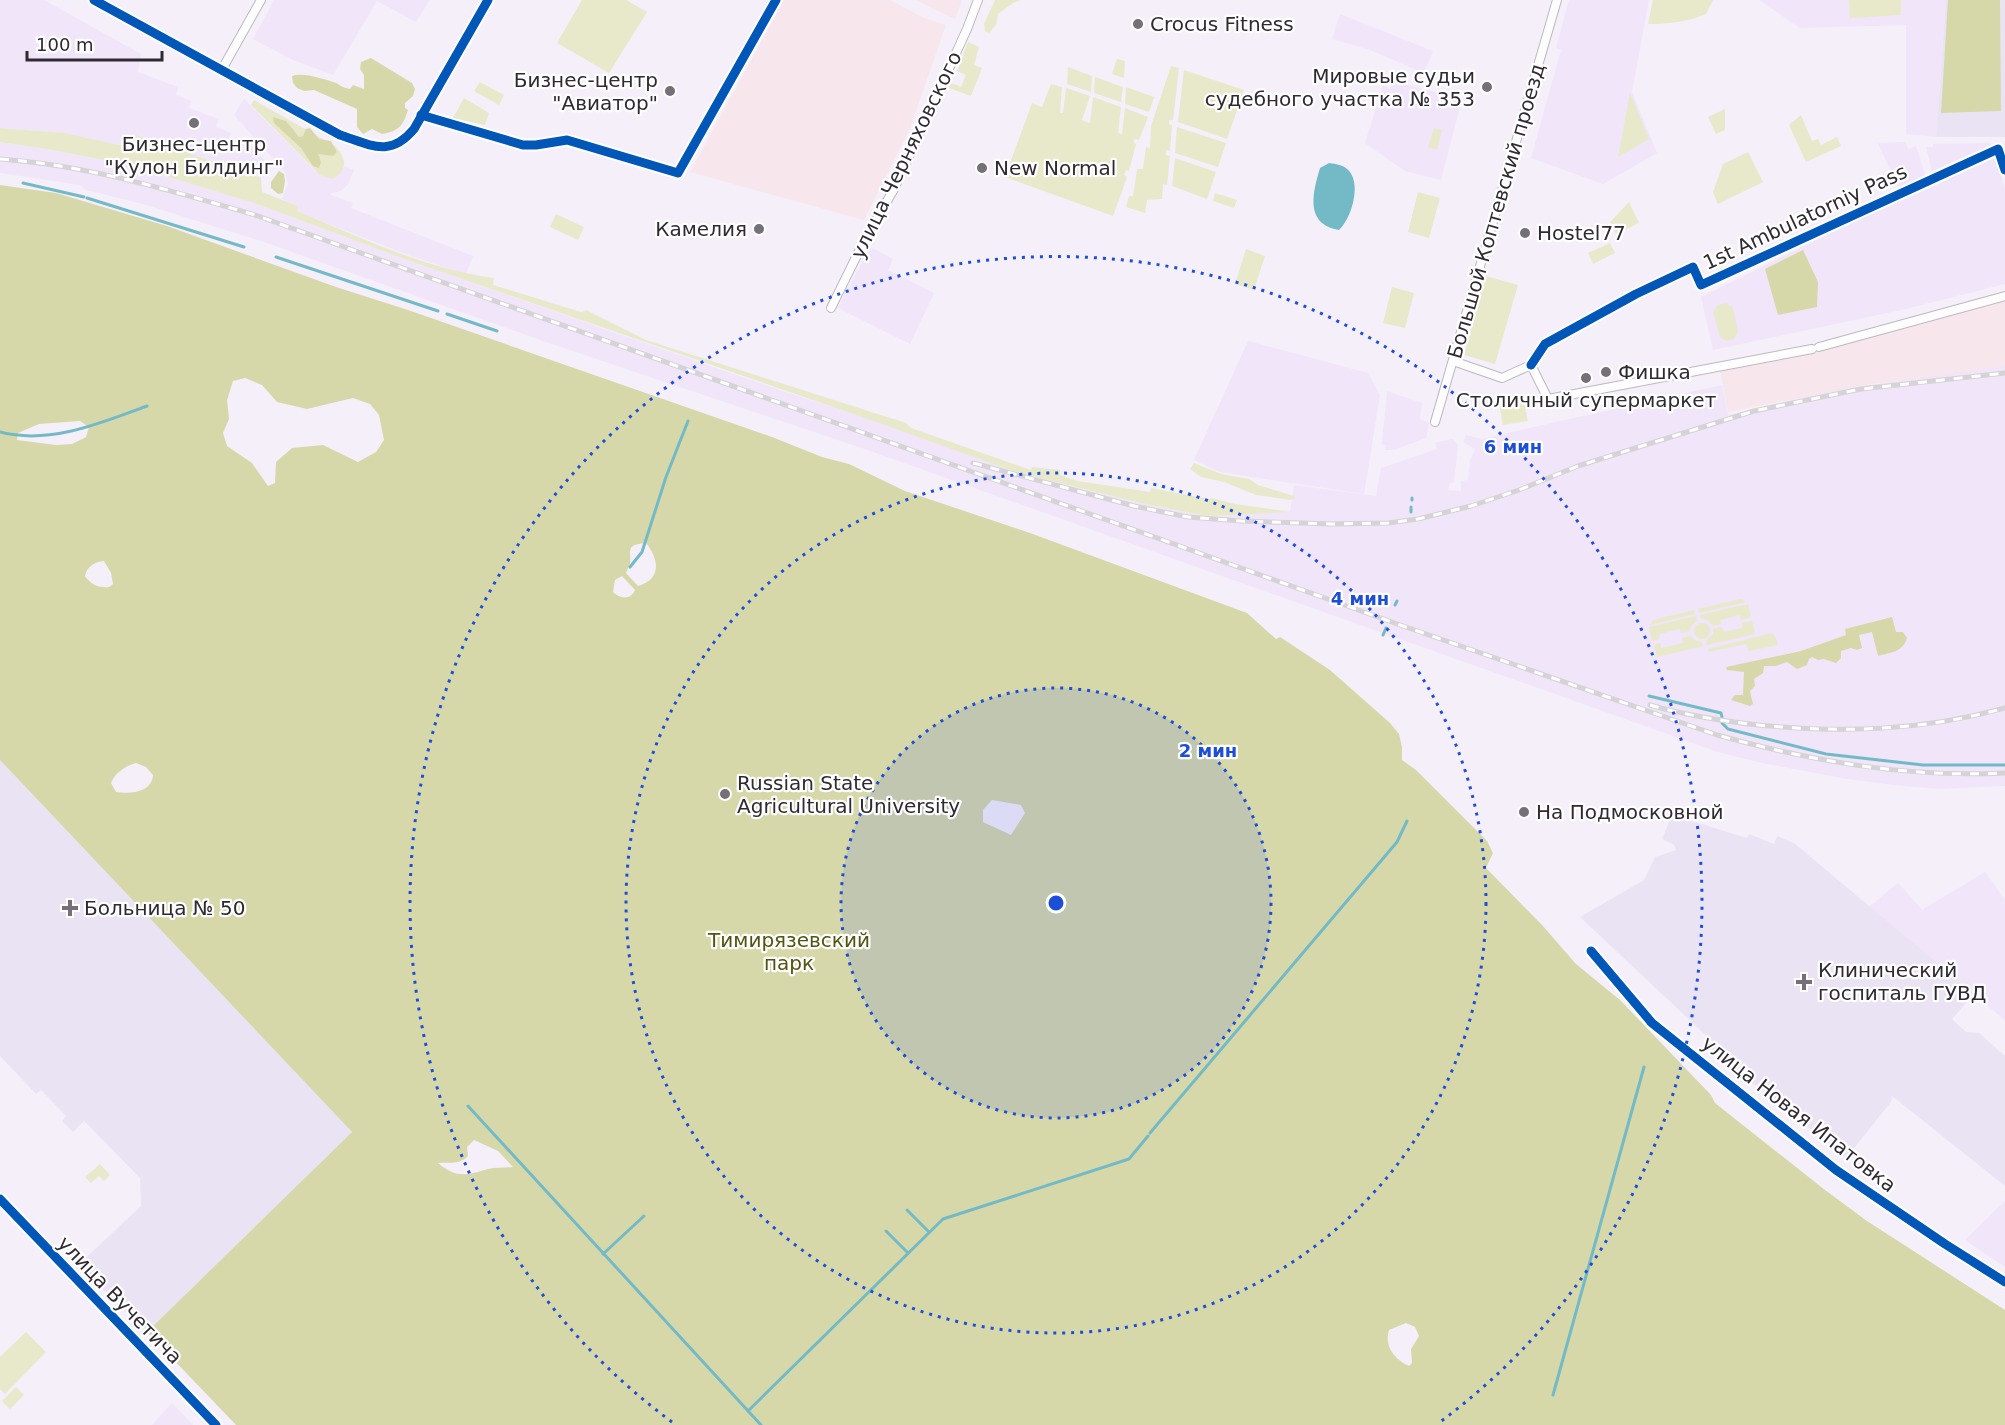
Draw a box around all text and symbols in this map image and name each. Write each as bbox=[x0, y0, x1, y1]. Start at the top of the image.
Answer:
place label: Crocus Fitness bbox=[1150, 12, 1294, 36]
marker: Crocus Fitness bbox=[1131, 17, 1145, 31]
scale bar bbox=[27, 24, 162, 62]
text: 100 m bbox=[36, 34, 94, 55]
street label: улица Черняховского bbox=[845, 47, 967, 263]
street label: Большой Коптевский проезд bbox=[1442, 61, 1550, 361]
place label: Мировые судьи судебного участка № 353 bbox=[1205, 64, 1475, 111]
place label: Бизнес-центр "Авиатор" bbox=[514, 68, 658, 115]
marker: Мировые судьи судебного участка № 353 bbox=[1480, 80, 1494, 94]
marker: Бизнес-центр "Авиатор" bbox=[663, 84, 677, 98]
marker: Бизнес-центр "Кулон Билдинг" bbox=[187, 116, 201, 130]
place label: Бизнес-центр "Кулон Билдинг" bbox=[105, 132, 283, 179]
place label: New Normal bbox=[994, 156, 1116, 180]
street label: 1st Ambulatorniy Pass bbox=[1699, 159, 1911, 275]
marker: New Normal bbox=[975, 161, 989, 175]
place label: Камелия bbox=[655, 217, 747, 241]
place label: Hostel77 bbox=[1537, 221, 1626, 245]
marker: Камелия bbox=[752, 222, 766, 236]
marker: Hostel77 bbox=[1518, 226, 1532, 240]
place label: Фишка bbox=[1618, 360, 1691, 384]
marker: Фишка bbox=[1599, 365, 1613, 379]
marker: Столичный супермаркет bbox=[1579, 371, 1593, 385]
place label: Столичный супермаркет bbox=[1456, 388, 1717, 412]
text: 6 мин bbox=[1484, 436, 1542, 457]
text: 4 мин bbox=[1331, 588, 1389, 609]
text: 2 мин bbox=[1179, 740, 1237, 761]
place label: Russian State Agricultural University bbox=[737, 771, 960, 818]
marker: Russian State Agricultural University bbox=[718, 787, 732, 801]
place label: На Подмосковной bbox=[1536, 800, 1724, 824]
marker: На Подмосковной bbox=[1517, 805, 1531, 819]
centre of rings bbox=[1046, 893, 1066, 913]
place label: Больница № 50 bbox=[84, 896, 245, 920]
marker: Больница № 50 bbox=[61, 899, 79, 917]
park label: Тимирязевский парк bbox=[707, 928, 870, 975]
place label: Клинический госпиталь ГУВД bbox=[1818, 958, 1986, 1005]
marker: Клинический госпиталь ГУВД bbox=[1795, 973, 1813, 991]
street label: улица Новая Ипатовка bbox=[1697, 1031, 1901, 1197]
street label: улица Вучетича bbox=[53, 1231, 187, 1369]

